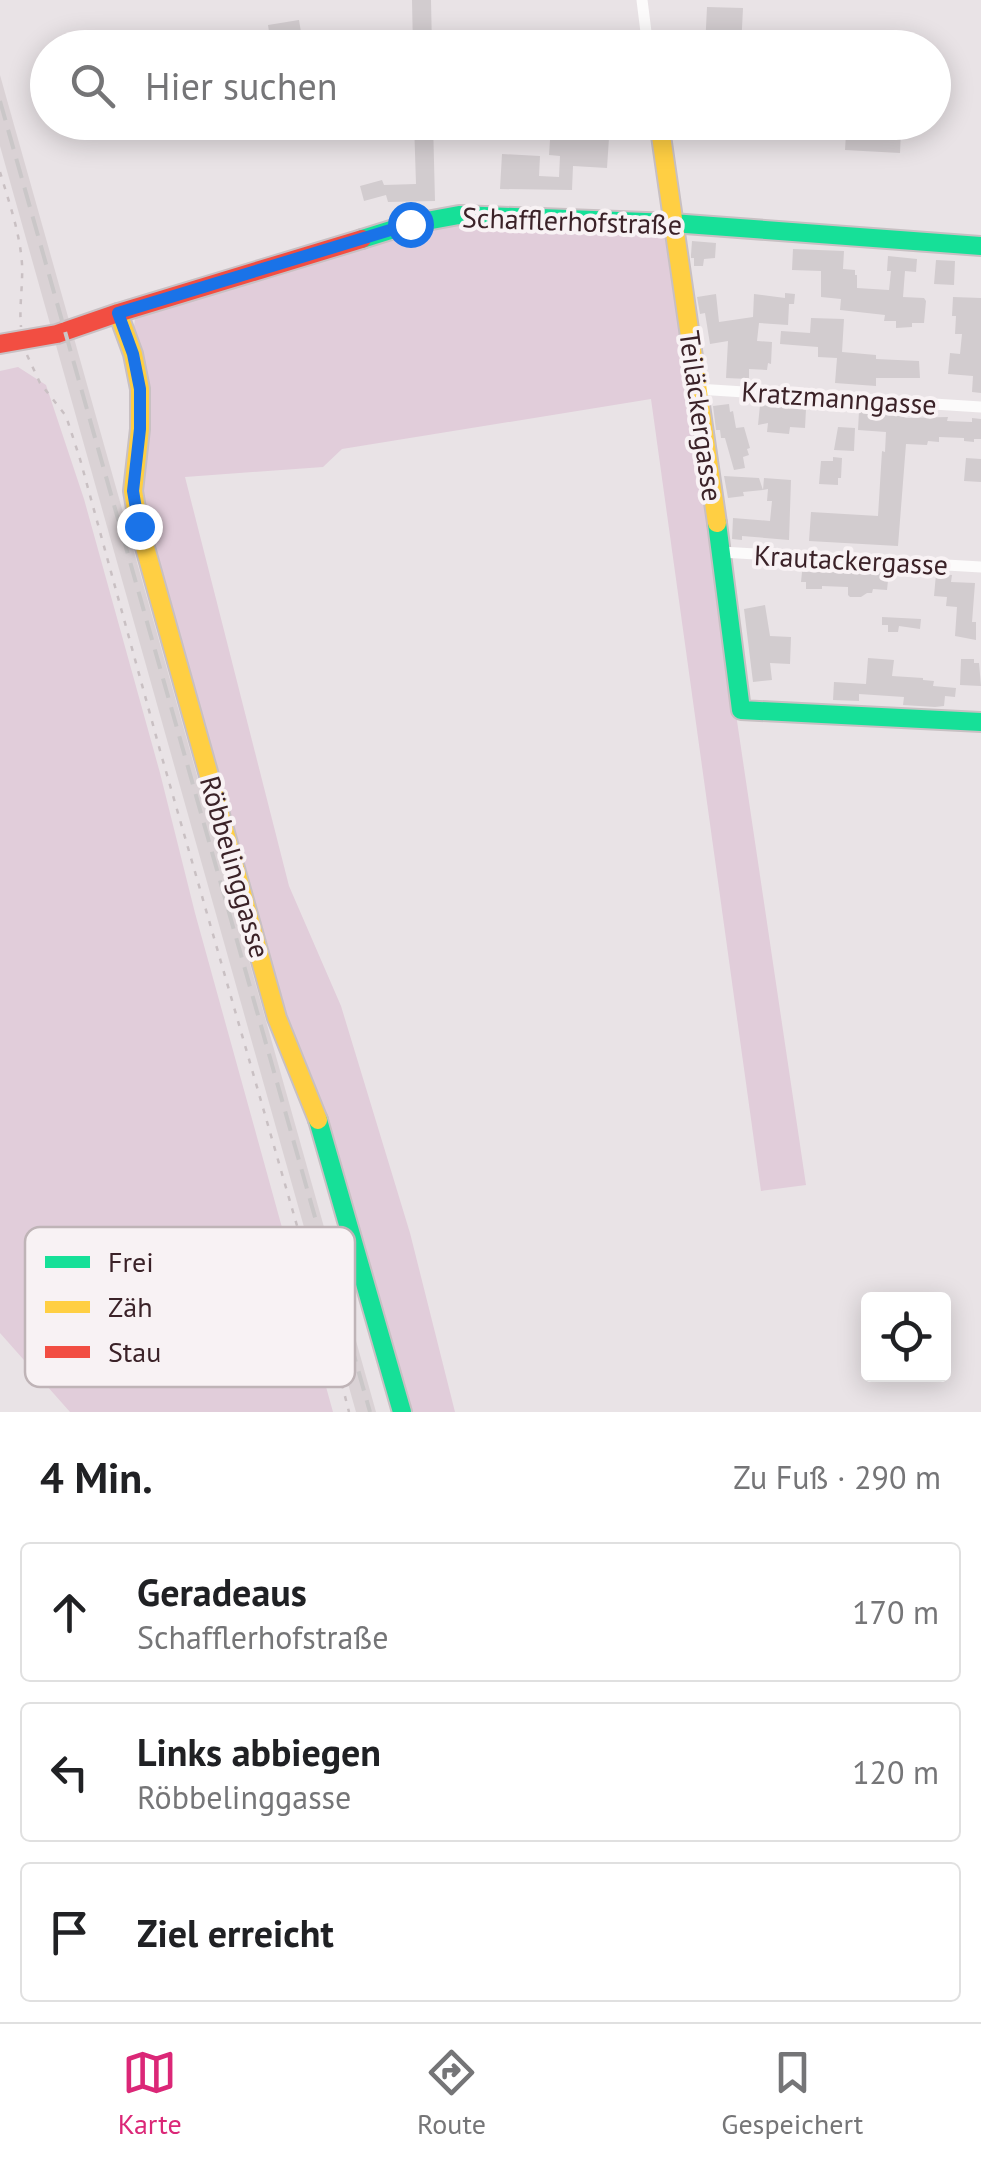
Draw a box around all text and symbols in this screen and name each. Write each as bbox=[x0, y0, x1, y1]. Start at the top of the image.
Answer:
search box bbox=[30, 30, 951, 140]
icon: search bbox=[65, 58, 120, 113]
text: Hier suchen bbox=[145, 61, 338, 110]
street label: Schafflerhofstraße bbox=[461, 198, 683, 243]
route start bbox=[388, 202, 434, 248]
street label: Teiläckergasse bbox=[671, 328, 732, 504]
street label: Kratzmanngasse bbox=[740, 372, 938, 423]
route end bbox=[117, 504, 163, 550]
street label: Krautackergasse bbox=[753, 536, 949, 583]
street label: Röbbelinggasse bbox=[192, 772, 279, 962]
legend bbox=[25, 1227, 355, 1387]
text: Frei bbox=[108, 1243, 154, 1280]
text: Zäh bbox=[108, 1288, 152, 1325]
map controls bbox=[861, 1292, 951, 1382]
button: locate bbox=[861, 1292, 951, 1382]
text: Stau bbox=[108, 1333, 161, 1370]
text: 4 Min. bbox=[40, 1450, 153, 1505]
text: Zu Fuß · 290 m bbox=[733, 1456, 941, 1498]
text: Geradeaus bbox=[137, 1567, 307, 1616]
icon: ahead bbox=[42, 1585, 97, 1640]
text: 170 m bbox=[852, 1591, 939, 1633]
text: Schafflerhofstraße bbox=[137, 1616, 389, 1658]
text: Links abbiegen bbox=[137, 1727, 381, 1776]
icon: left bbox=[42, 1745, 97, 1800]
text: 120 m bbox=[852, 1751, 939, 1793]
text: Röbbelinggasse bbox=[137, 1776, 351, 1818]
icon: arrive bbox=[42, 1905, 97, 1960]
text: Ziel erreicht bbox=[137, 1908, 334, 1957]
tab: Karte bbox=[118, 2045, 182, 2142]
tab: Route bbox=[417, 2045, 486, 2142]
tab: Gespeichert bbox=[721, 2045, 863, 2142]

